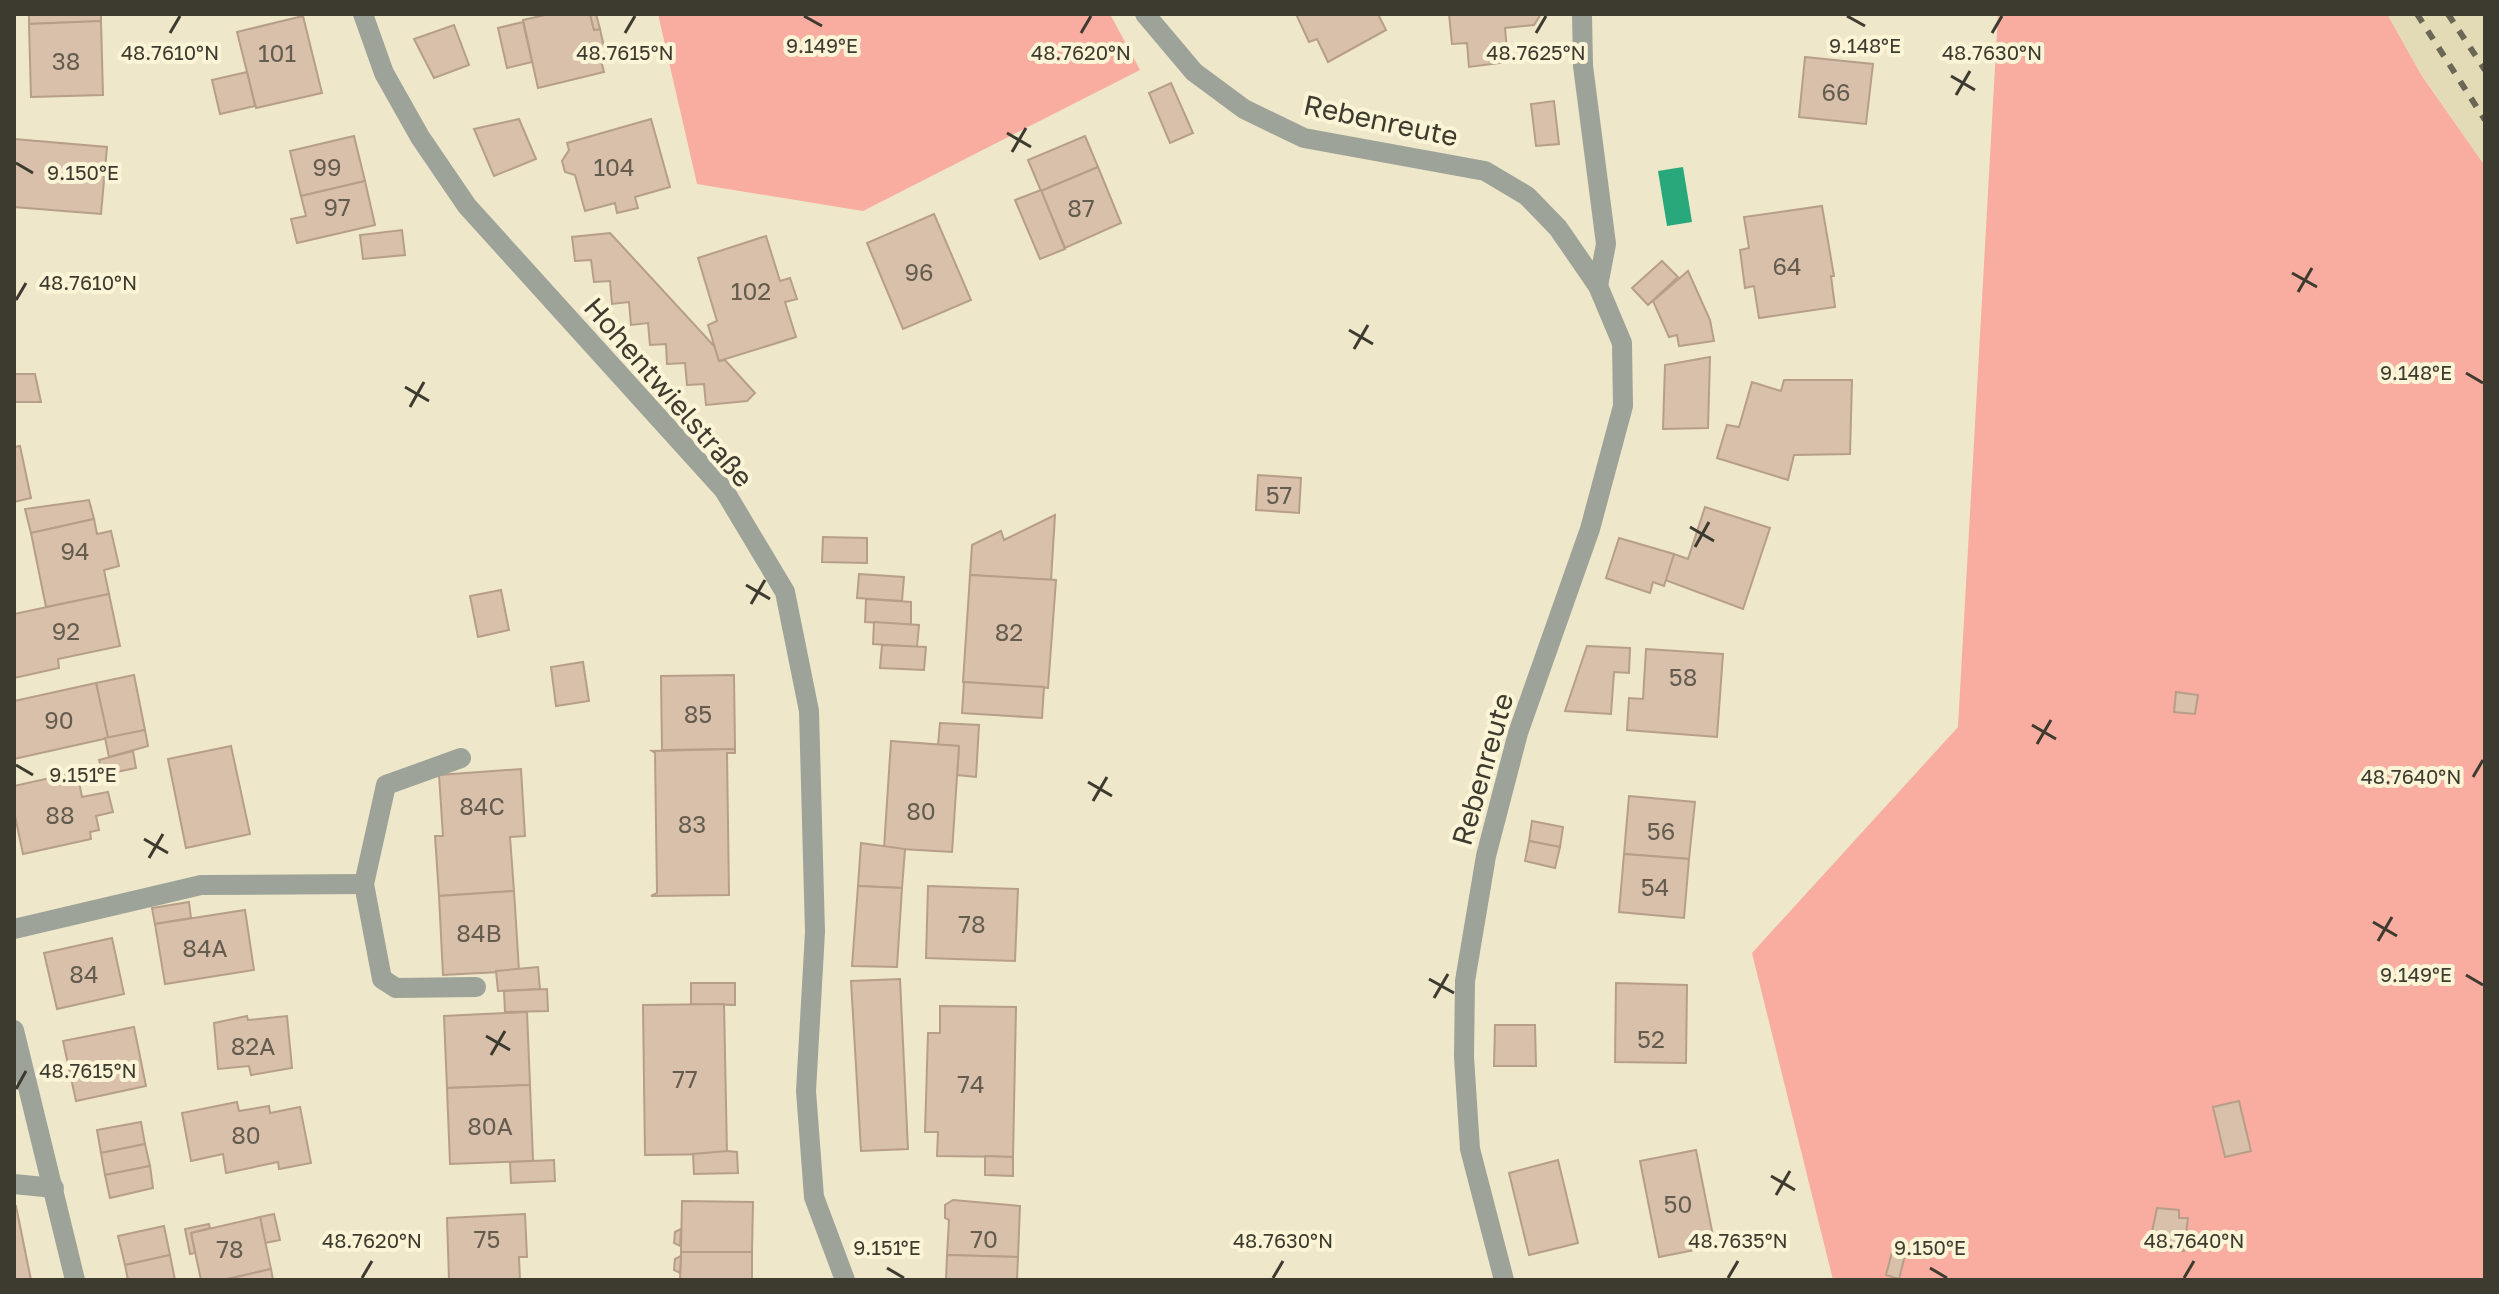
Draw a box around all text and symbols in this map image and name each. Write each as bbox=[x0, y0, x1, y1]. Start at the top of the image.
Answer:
text: 9.149°E bbox=[786, 33, 858, 57]
text: 9.148°E bbox=[1829, 33, 1901, 57]
house number: 101 bbox=[258, 38, 296, 67]
text: 48.7610°N bbox=[121, 40, 219, 64]
text: 48.7615°N bbox=[576, 40, 674, 64]
text: 48.7620°N bbox=[1031, 40, 1131, 64]
text: 48.7625°N bbox=[1486, 40, 1586, 64]
text: 48.7630°N bbox=[1942, 40, 2042, 64]
house number: 38 bbox=[52, 46, 80, 75]
house number: 66 bbox=[1821, 77, 1851, 106]
street label: Rebenreute bbox=[1301, 88, 1461, 152]
house number: 99 bbox=[312, 152, 342, 181]
house number: 104 bbox=[593, 152, 635, 181]
text: 9.150°E bbox=[47, 160, 119, 184]
house number: 97 bbox=[323, 192, 351, 221]
house number: 87 bbox=[1067, 193, 1095, 222]
house number: 64 bbox=[1772, 251, 1802, 280]
house number: 96 bbox=[904, 257, 934, 286]
text: 48.7610°N bbox=[39, 270, 137, 294]
house number: 102 bbox=[731, 276, 771, 305]
street label: Hohentwielstraße bbox=[578, 290, 760, 494]
text: 9.148°E bbox=[2380, 360, 2452, 384]
house number: 57 bbox=[1266, 480, 1292, 509]
house number: 94 bbox=[60, 536, 90, 565]
house number: 92 bbox=[52, 616, 80, 645]
house number: 82 bbox=[995, 617, 1023, 646]
house number: 58 bbox=[1669, 662, 1697, 691]
street label: Rebenreute bbox=[1445, 689, 1519, 849]
house number: 85 bbox=[684, 699, 712, 728]
house number: 90 bbox=[44, 705, 74, 734]
text: 9.151°E bbox=[49, 762, 117, 786]
text: 48.7640°N bbox=[2361, 764, 2461, 788]
house number: 84C bbox=[459, 791, 505, 820]
house number: 80 bbox=[906, 796, 936, 825]
house number: 88 bbox=[45, 800, 75, 829]
house number: 83 bbox=[678, 809, 706, 838]
house number: 56 bbox=[1647, 816, 1675, 845]
house number: 54 bbox=[1641, 872, 1669, 901]
house number: 78 bbox=[958, 909, 986, 938]
house number: 84B bbox=[456, 918, 502, 947]
house number: 84A bbox=[182, 933, 228, 962]
house number: 84 bbox=[69, 959, 99, 988]
text: 9.149°E bbox=[2380, 962, 2452, 986]
house number: 52 bbox=[1637, 1024, 1665, 1053]
house number: 82A bbox=[231, 1031, 275, 1060]
text: 48.7615°N bbox=[39, 1058, 137, 1082]
house number: 77 bbox=[672, 1064, 698, 1093]
house number: 74 bbox=[957, 1069, 985, 1098]
house number: 80A bbox=[467, 1111, 513, 1140]
house number: 80 bbox=[231, 1120, 261, 1149]
house number: 50 bbox=[1664, 1189, 1692, 1218]
house number: 75 bbox=[474, 1224, 500, 1253]
house number: 70 bbox=[970, 1224, 998, 1253]
text: 48.7620°N bbox=[322, 1228, 422, 1252]
text: 48.7630°N bbox=[1233, 1228, 1333, 1252]
text: 48.7635°N bbox=[1688, 1228, 1788, 1252]
text: 48.7640°N bbox=[2144, 1228, 2244, 1252]
house number: 78 bbox=[216, 1234, 244, 1263]
text: 9.151°E bbox=[853, 1235, 921, 1259]
text: 9.150°E bbox=[1894, 1235, 1966, 1259]

